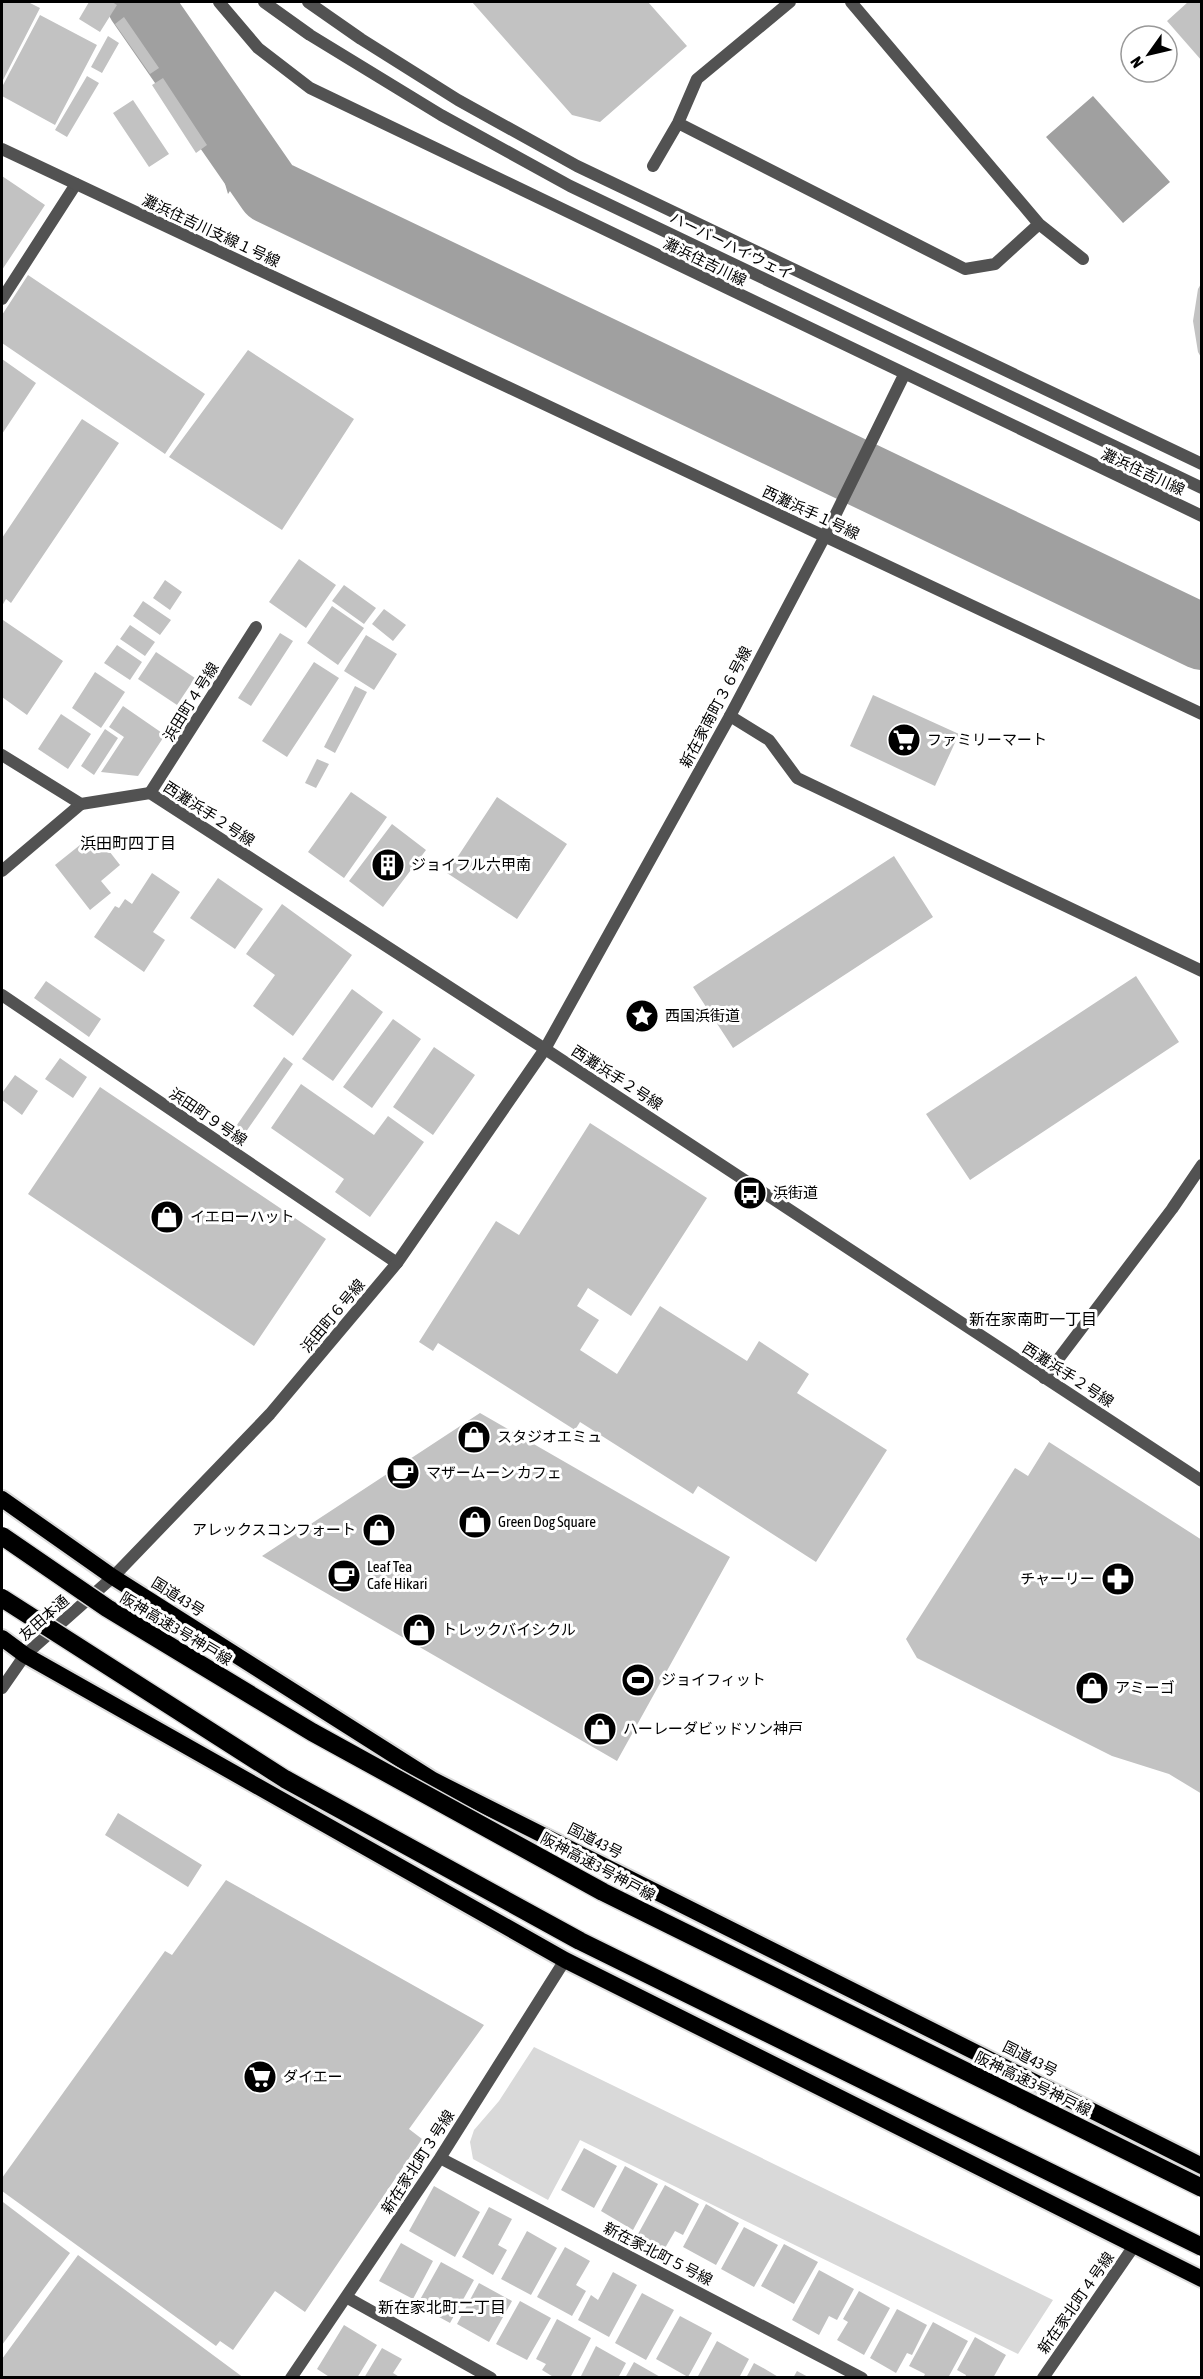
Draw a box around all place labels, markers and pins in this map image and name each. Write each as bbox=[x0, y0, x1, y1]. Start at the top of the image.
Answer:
supermarket icon: ファミリーマート bbox=[886, 722, 922, 758]
place label: ファミリーマート bbox=[927, 731, 1047, 748]
building icon: ジョイフル六甲南 bbox=[370, 847, 406, 883]
place label: ジョイフル六甲南 bbox=[411, 856, 531, 873]
place icon: 西国浜街道 bbox=[624, 998, 660, 1034]
place label: 西国浜街道 bbox=[665, 1007, 740, 1024]
bus stop icon: 浜街道 bbox=[732, 1175, 768, 1211]
place label: 浜街道 bbox=[773, 1184, 818, 1201]
shop icon: イエローハット bbox=[149, 1199, 185, 1235]
place label: イエローハット bbox=[190, 1208, 295, 1225]
shop icon: スタジオエミュ bbox=[456, 1419, 492, 1455]
place label: スタジオエミュ bbox=[497, 1428, 602, 1445]
cafe icon: マザームーン カフェ bbox=[385, 1455, 421, 1491]
place label: マザームーン カフェ bbox=[426, 1464, 562, 1481]
shop icon: Green Dog Square bbox=[457, 1504, 493, 1540]
shop icon: アレックスコンフォート bbox=[361, 1512, 397, 1548]
place label: Green Dog Square bbox=[498, 1513, 596, 1530]
place label: アレックスコンフォート bbox=[192, 1521, 356, 1538]
cafe icon: Leaf Tea Cafe Hikari bbox=[326, 1558, 362, 1594]
place label: Leaf Tea Cafe Hikari bbox=[367, 1558, 427, 1592]
pharmacy icon: チャーリー bbox=[1100, 1561, 1136, 1597]
place label: チャーリー bbox=[1020, 1570, 1095, 1587]
shop icon: トレックバイシクル bbox=[401, 1612, 437, 1648]
place label: トレックバイシクル bbox=[442, 1621, 576, 1638]
sports icon: ジョイフィット bbox=[620, 1662, 656, 1698]
shop icon: アミーゴ bbox=[1074, 1670, 1110, 1706]
place label: ジョイフィット bbox=[661, 1671, 766, 1688]
place label: アミーゴ bbox=[1115, 1679, 1175, 1696]
shop icon: ハーレーダビッドソン神戸 bbox=[582, 1711, 618, 1747]
place label: ハーレーダビッドソン神戸 bbox=[623, 1720, 803, 1737]
supermarket icon: ダイエー bbox=[242, 2059, 278, 2095]
place label: ダイエー bbox=[283, 2068, 343, 2085]

